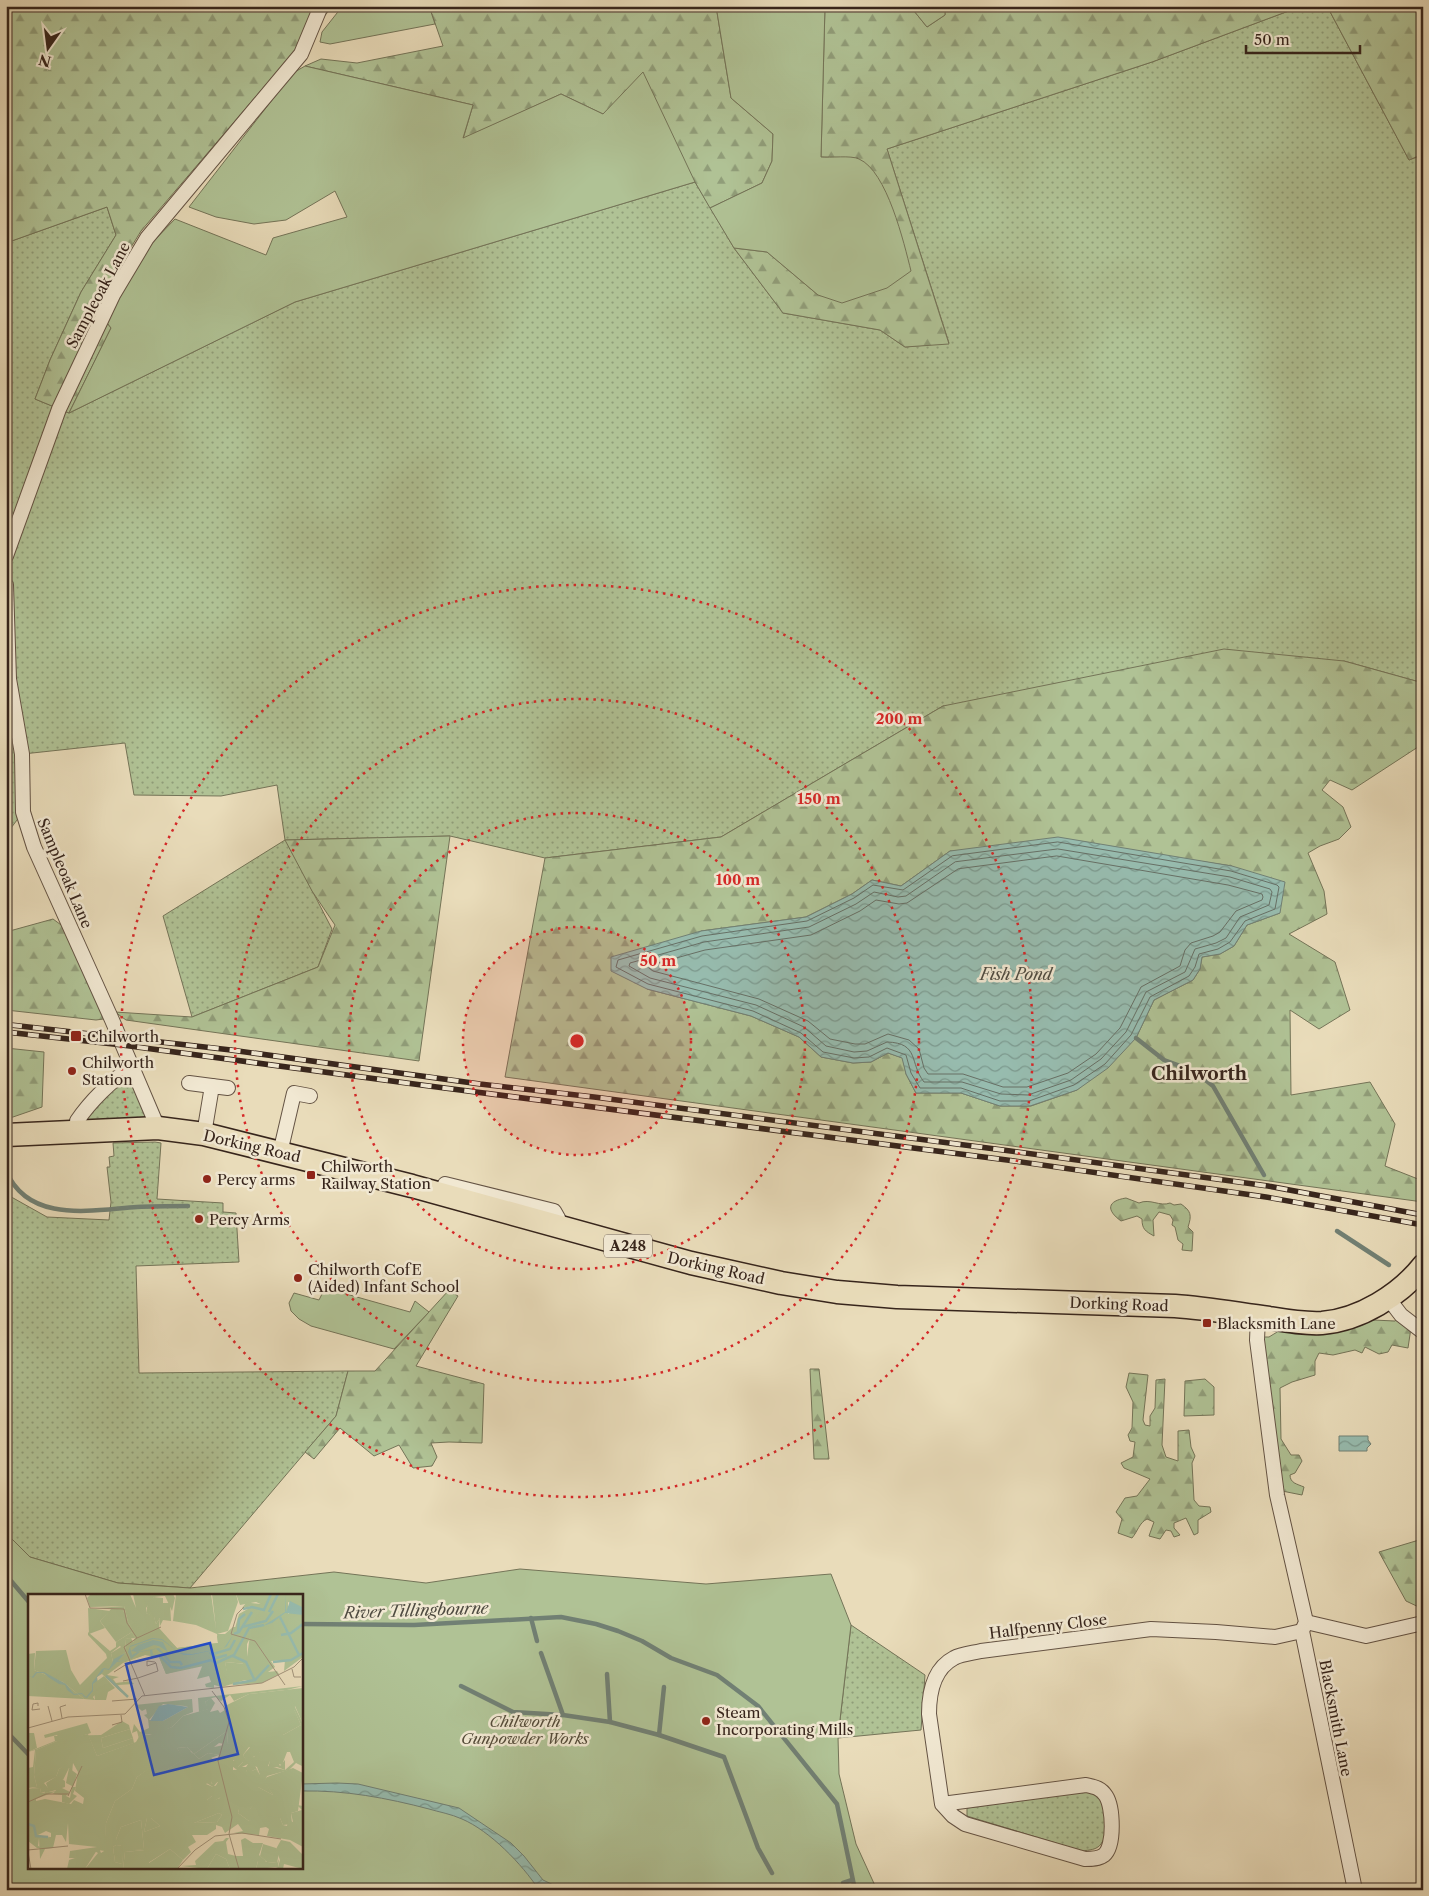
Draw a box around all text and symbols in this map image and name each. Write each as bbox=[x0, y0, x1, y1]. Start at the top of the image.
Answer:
north arrow bbox=[22, 22, 72, 72]
scale bar bbox=[1246, 22, 1360, 54]
text: 50 m bbox=[1254, 30, 1290, 49]
text: N bbox=[37, 50, 53, 71]
street label: Sampleoak Lane bbox=[62, 238, 134, 352]
text: 200 m bbox=[876, 709, 922, 728]
text: 150 m bbox=[797, 789, 841, 808]
street label: Sampleoak Lane bbox=[33, 815, 97, 931]
text: 100 m bbox=[716, 870, 760, 889]
text: 50 m bbox=[640, 951, 676, 970]
water label: Fish Pond bbox=[978, 964, 1054, 984]
place label: Chilworth bbox=[87, 1027, 160, 1046]
marker: Chilworth bbox=[69, 1029, 83, 1043]
centre of rings bbox=[568, 1032, 586, 1050]
place label: Chilworth Station bbox=[82, 1053, 155, 1089]
district label: Chilworth bbox=[1151, 1063, 1248, 1085]
marker: Chilworth Station bbox=[66, 1065, 78, 1077]
street label: Dorking Road bbox=[201, 1126, 303, 1166]
place label: Chilworth Railway Station bbox=[321, 1157, 431, 1193]
marker: Chilworth Railway Station bbox=[305, 1169, 317, 1181]
place label: Percy arms bbox=[217, 1170, 295, 1189]
marker: Percy arms bbox=[201, 1173, 213, 1185]
place label: Percy Arms bbox=[209, 1210, 290, 1229]
marker: Percy Arms bbox=[193, 1213, 205, 1225]
road number: A248 bbox=[604, 1234, 652, 1258]
street label: Dorking Road bbox=[665, 1248, 767, 1288]
place label: Chilworth CofE (Aided) Infant School bbox=[308, 1260, 460, 1296]
marker: Chilworth CofE (Aided) Infant School bbox=[292, 1272, 304, 1284]
street label: Dorking Road bbox=[1069, 1293, 1169, 1315]
place label: Blacksmith Lane bbox=[1217, 1314, 1336, 1333]
marker: Blacksmith Lane bbox=[1201, 1317, 1213, 1329]
inset map bbox=[28, 1594, 302, 1868]
water label: River Tillingbourne bbox=[341, 1597, 490, 1623]
street label: Halfpenny Close bbox=[988, 1609, 1108, 1643]
street label: Blacksmith Lane bbox=[1315, 1658, 1357, 1778]
place label: Steam Incorporating Mills bbox=[716, 1703, 853, 1739]
park label: Chilworth Gunpowder Works bbox=[461, 1712, 589, 1748]
marker: Steam Incorporating Mills bbox=[700, 1715, 712, 1727]

